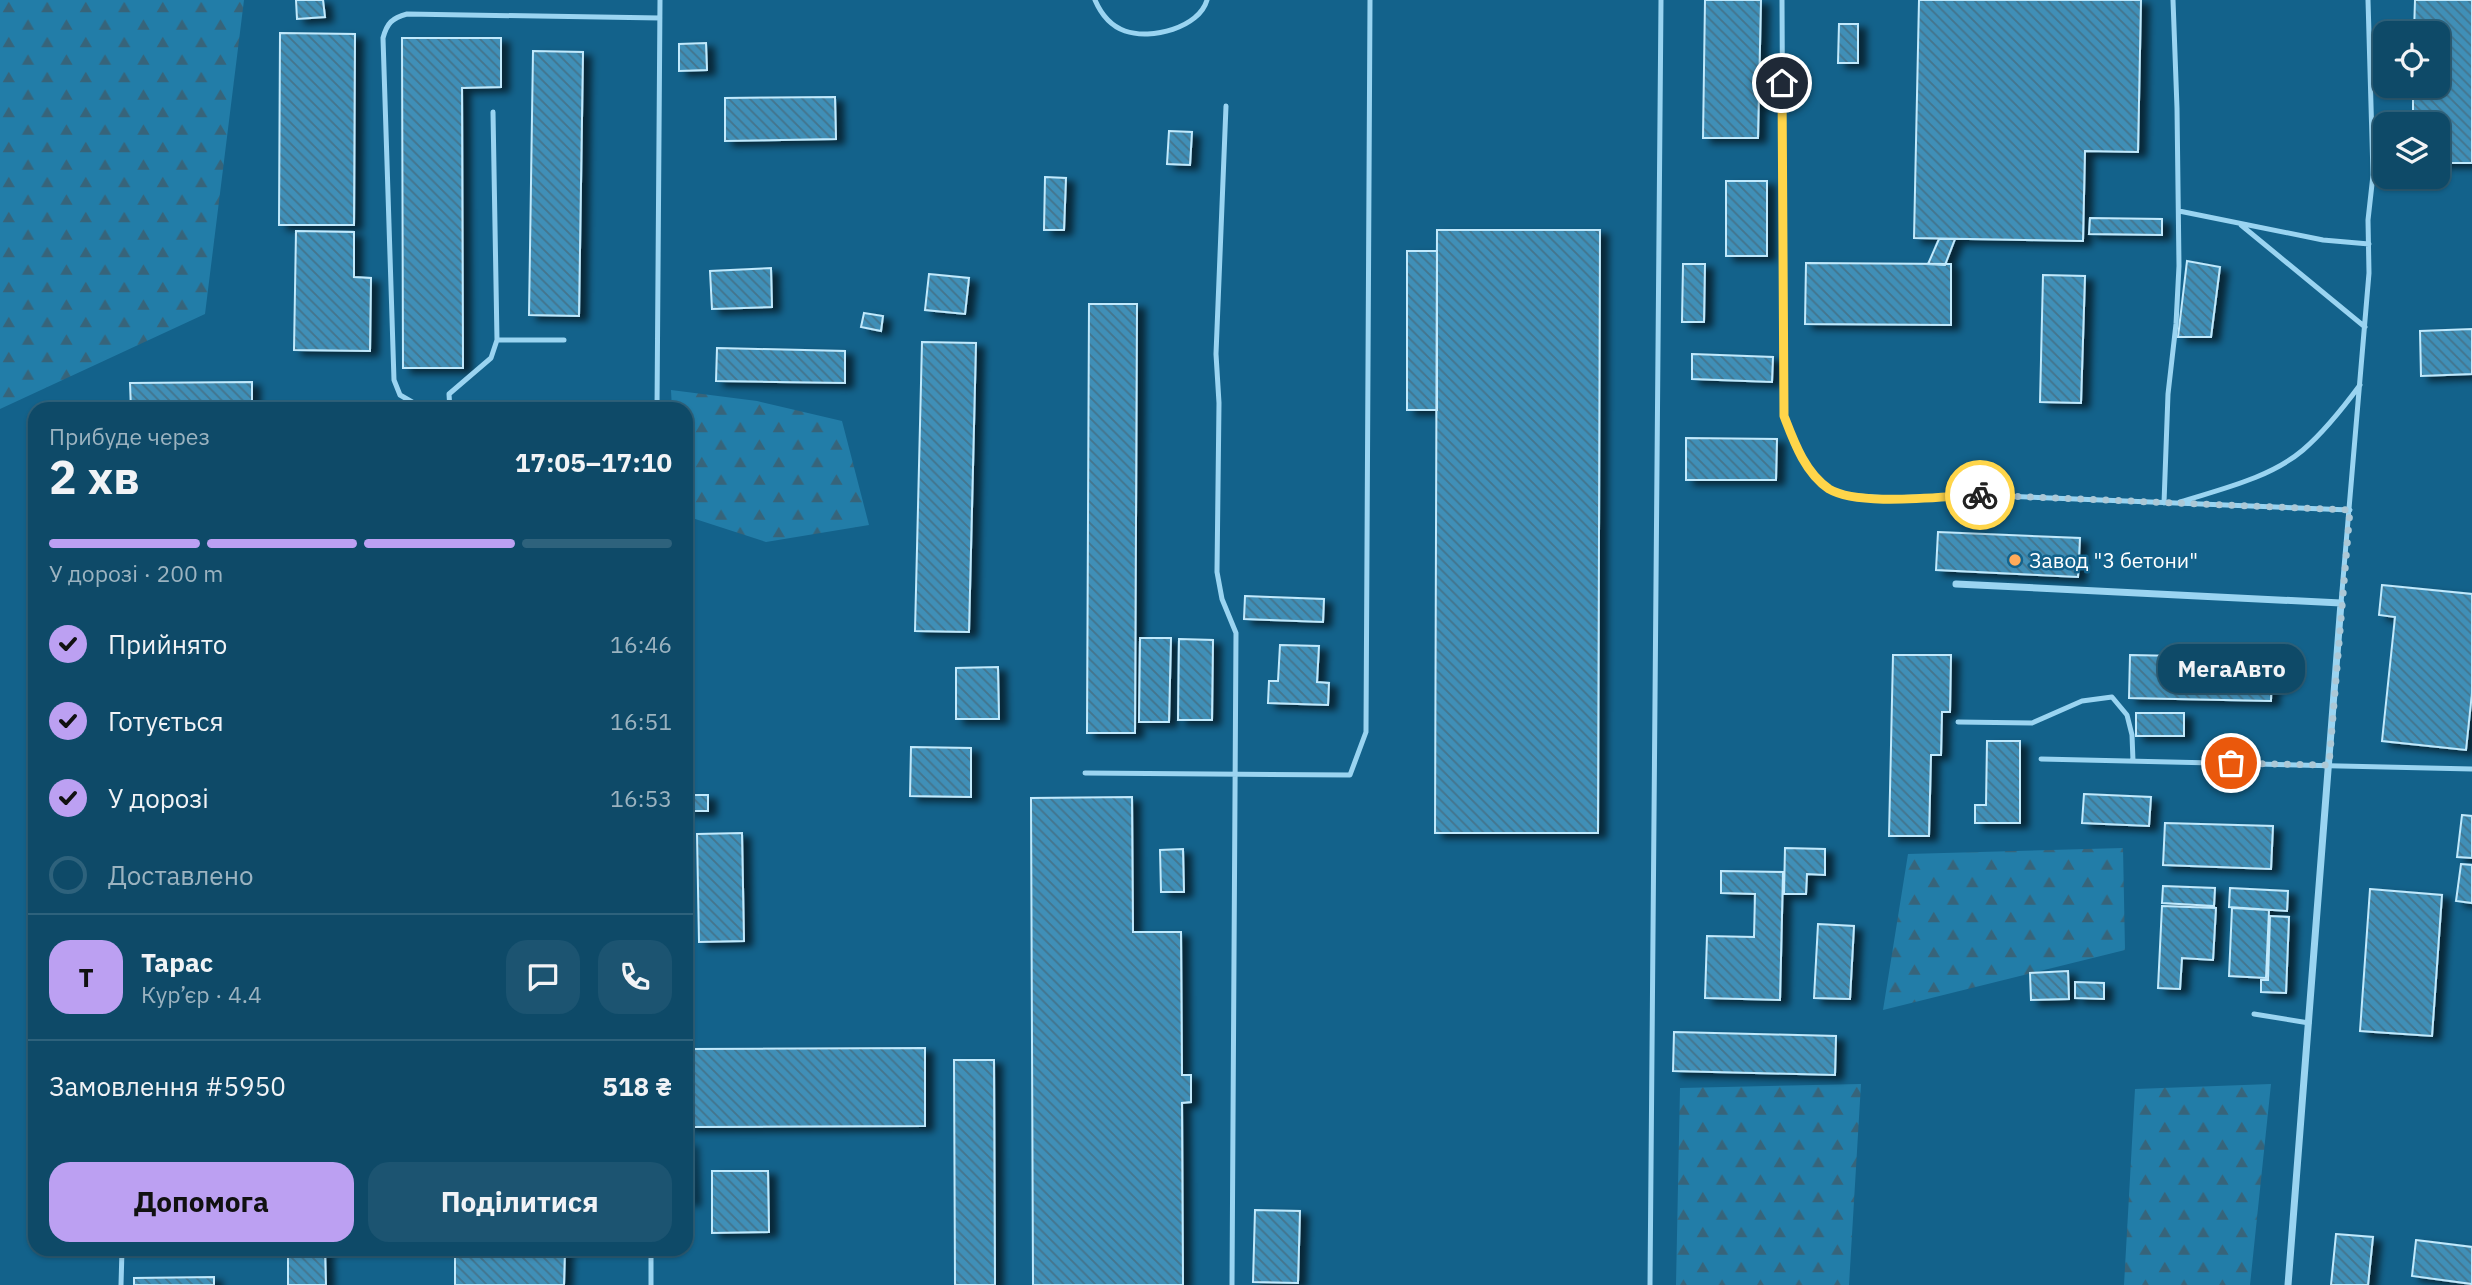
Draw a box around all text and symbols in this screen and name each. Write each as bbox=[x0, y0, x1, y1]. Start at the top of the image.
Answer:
map controls bbox=[2373, 21, 2450, 189]
button: locate bbox=[2373, 21, 2450, 98]
pin bbox=[1752, 53, 1812, 113]
icon: home bbox=[1763, 64, 1801, 102]
button: layers bbox=[2373, 112, 2450, 189]
text: Прибуде через bbox=[49, 421, 210, 451]
text: 17:05–17:10 bbox=[515, 445, 672, 479]
text: 2 хв bbox=[49, 447, 140, 507]
courier bbox=[1945, 460, 2015, 530]
icon: bike bbox=[1961, 476, 1999, 514]
place label: Завод "3 бетони" bbox=[2029, 546, 2198, 574]
marker: Завод "3 бетони" bbox=[2007, 552, 2023, 568]
text: У дорозі · 200 m bbox=[49, 558, 223, 588]
icon: check bbox=[49, 625, 87, 663]
text: Прийнято bbox=[108, 627, 227, 661]
text: 16:46 bbox=[610, 629, 672, 659]
callout: МегаАвто bbox=[2158, 644, 2304, 693]
text: МегаАвто bbox=[2177, 653, 2286, 683]
icon: check bbox=[49, 702, 87, 740]
text: Готується bbox=[108, 704, 224, 738]
text: 16:51 bbox=[610, 706, 672, 736]
pin bbox=[2201, 733, 2261, 793]
icon: bag bbox=[2212, 744, 2250, 782]
icon: check bbox=[49, 779, 87, 817]
text: У дорозі bbox=[108, 781, 209, 815]
text: 16:53 bbox=[610, 783, 672, 813]
text: Доставлено bbox=[108, 858, 254, 892]
button: chat bbox=[506, 940, 580, 1014]
button: phone bbox=[598, 940, 672, 1014]
text: Тарас bbox=[141, 945, 213, 979]
text: Т bbox=[78, 960, 94, 994]
text: Кур’єр · 4.4 bbox=[141, 979, 262, 1009]
text: Замовлення #5950 bbox=[49, 1069, 286, 1103]
text: 518 ₴ bbox=[602, 1069, 672, 1103]
button: Допомога bbox=[49, 1162, 354, 1242]
button: Поділитися bbox=[368, 1162, 672, 1242]

